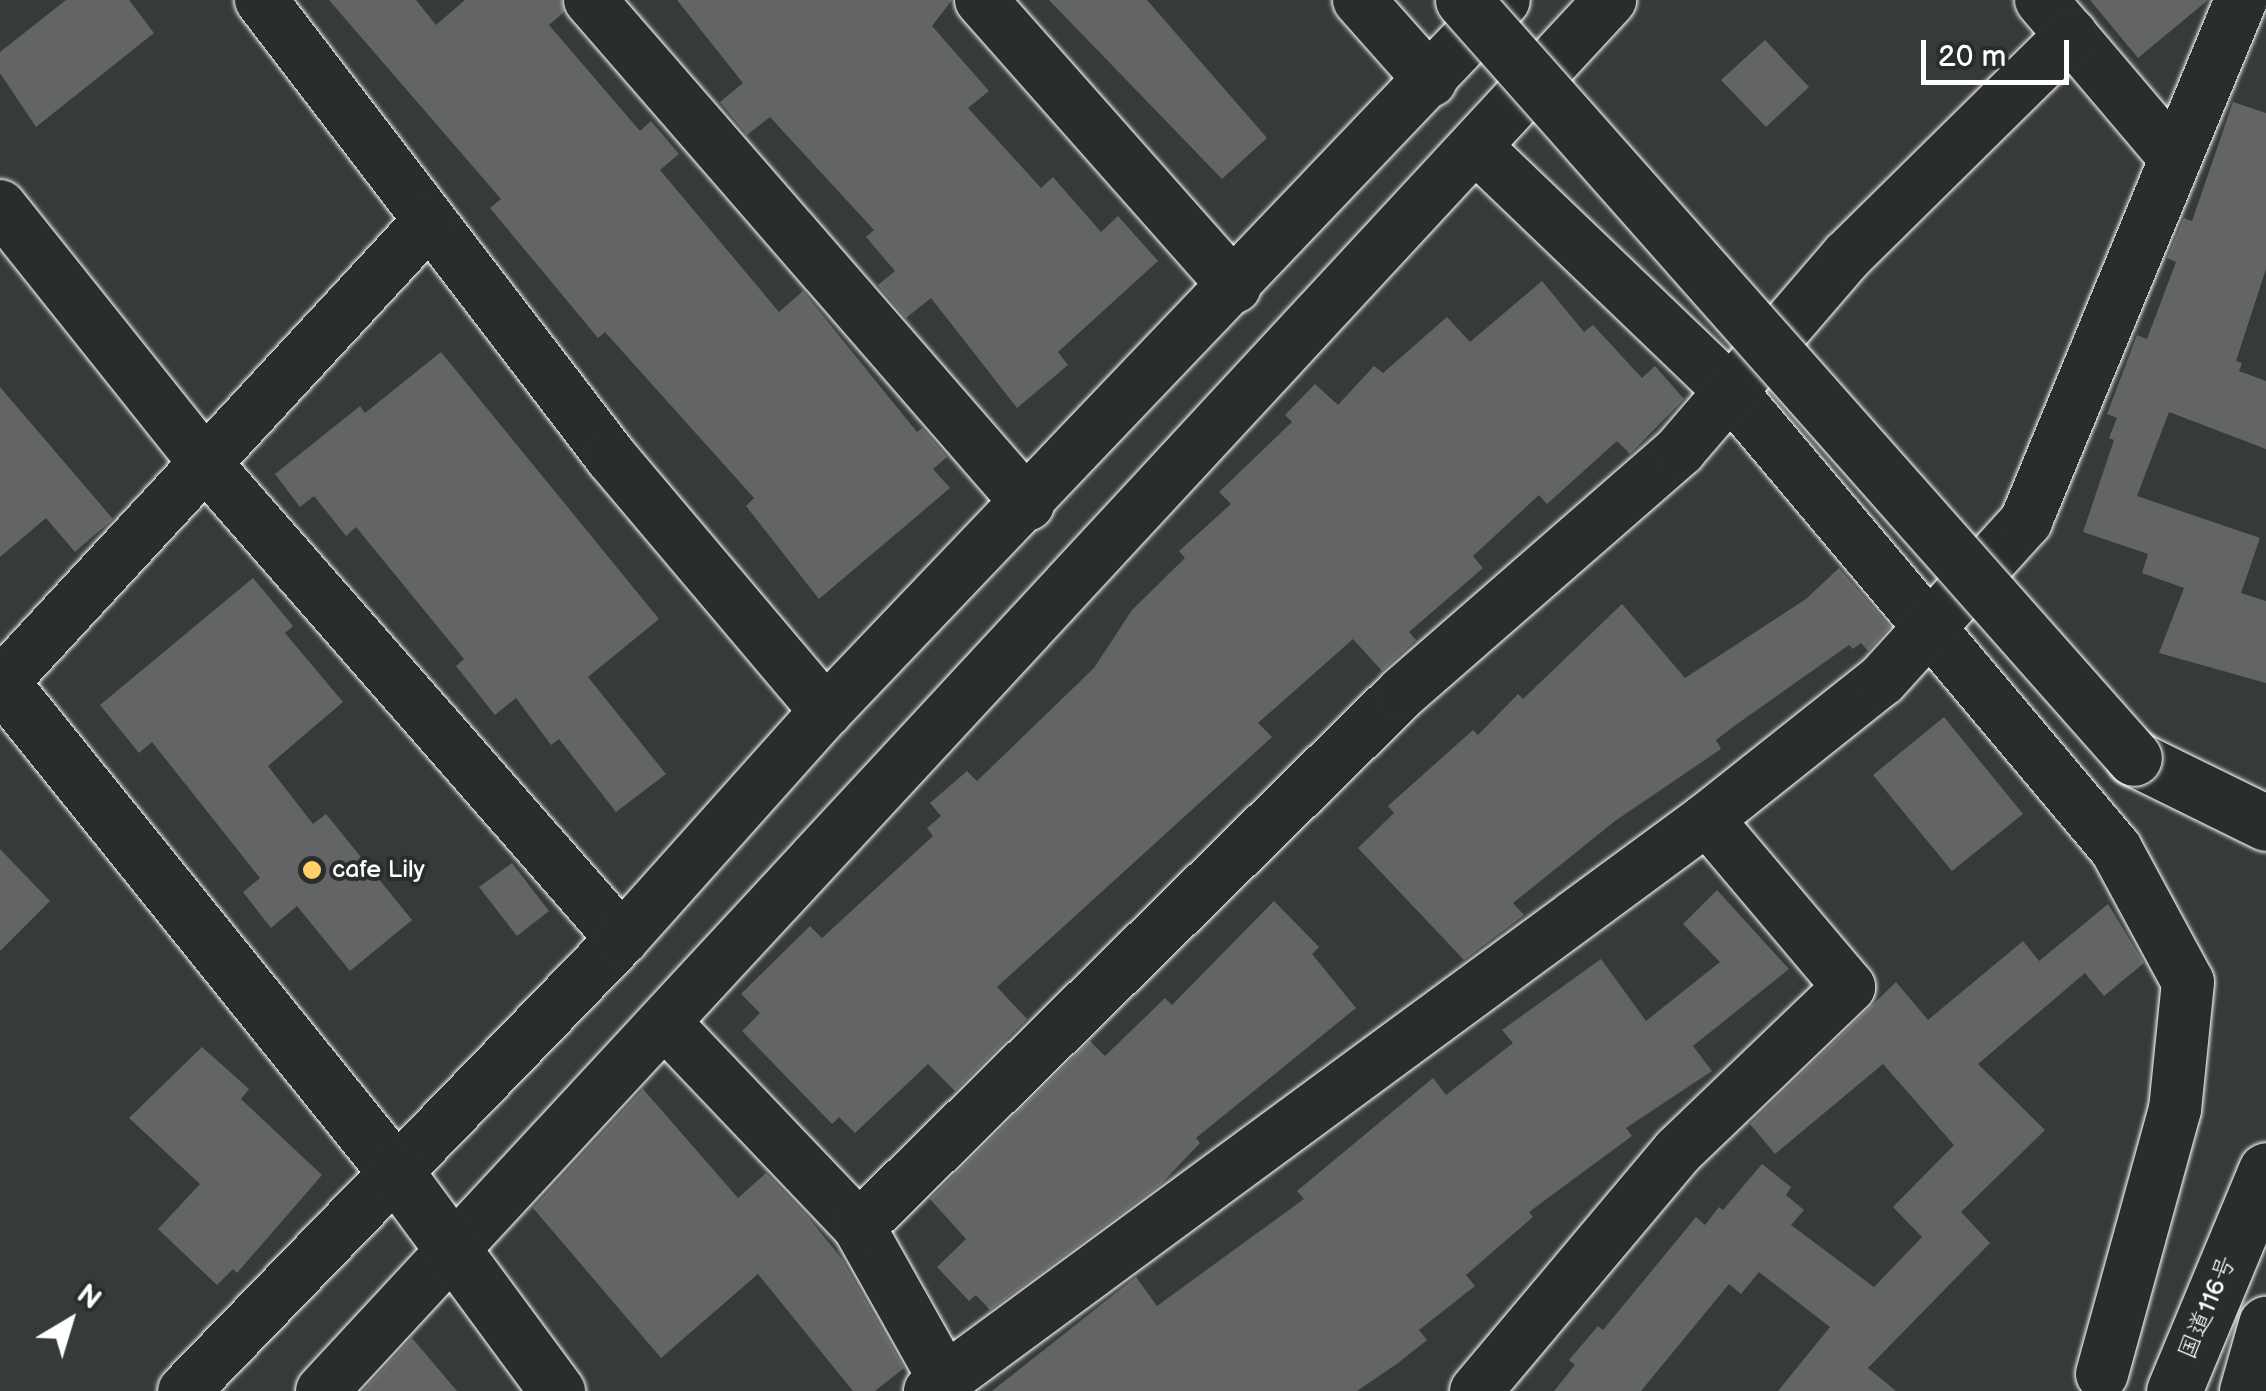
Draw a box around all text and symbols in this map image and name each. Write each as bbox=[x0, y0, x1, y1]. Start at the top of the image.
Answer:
scale bar bbox=[1926, 20, 2074, 82]
text: 20 m bbox=[1938, 39, 2006, 75]
place label: cafe Lily bbox=[332, 855, 425, 885]
marker: cafe Lily bbox=[301, 859, 323, 881]
street label: 国道116号 bbox=[2173, 1252, 2243, 1364]
north arrow bbox=[20, 1271, 120, 1371]
text: N bbox=[70, 1277, 107, 1316]

